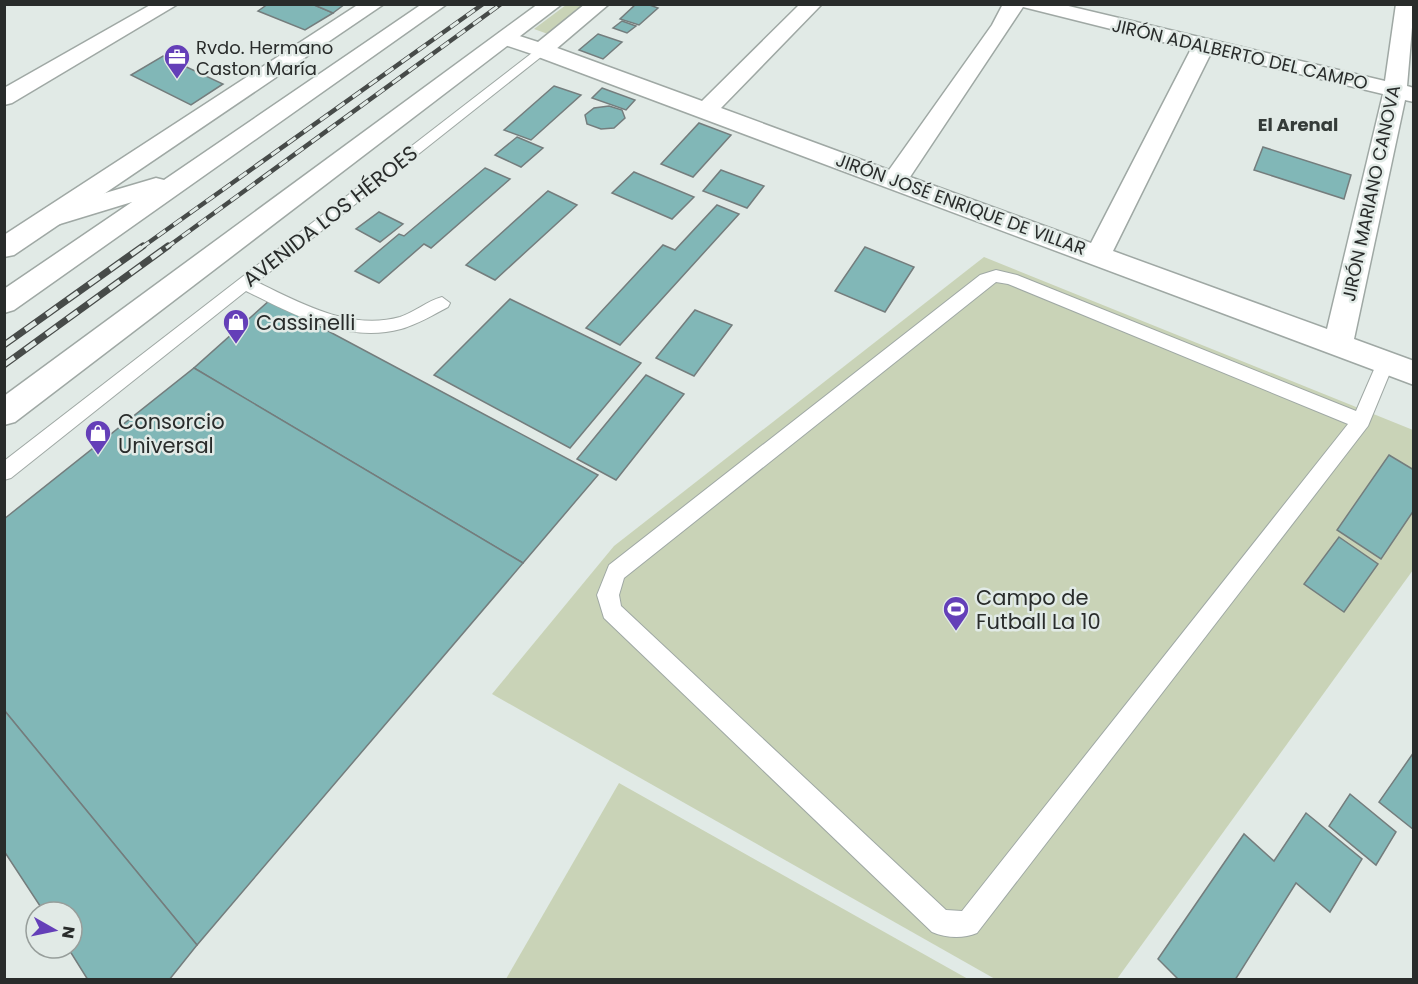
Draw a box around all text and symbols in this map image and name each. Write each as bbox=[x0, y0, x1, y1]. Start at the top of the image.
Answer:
street label: JIRÓN ADALBERTO DEL CAMPO bbox=[1110, 12, 1370, 96]
place label: Rvdo. Hermano Caston María bbox=[196, 35, 333, 81]
office icon: Rvdo. Hermano Caston María bbox=[162, 42, 192, 80]
street label: JIRÓN MARIANO CANOVA bbox=[1336, 83, 1406, 303]
district label: El Arenal bbox=[1258, 112, 1338, 137]
street label: AVENIDA LOS HÉROES bbox=[236, 138, 424, 294]
street label: JIRÓN JOSÉ ENRIQUE DE VILLAR bbox=[832, 147, 1090, 261]
shop icon: Cassinelli bbox=[221, 307, 251, 345]
place label: Cassinelli bbox=[256, 308, 355, 337]
place label: Consorcio Universal bbox=[118, 407, 225, 460]
shop icon: Consorcio Universal bbox=[83, 418, 113, 456]
place label: Campo de Futball La 10 bbox=[976, 583, 1101, 636]
sports icon: Campo de Futball La 10 bbox=[941, 594, 971, 632]
north arrow bbox=[24, 900, 84, 960]
text: N bbox=[56, 925, 81, 940]

